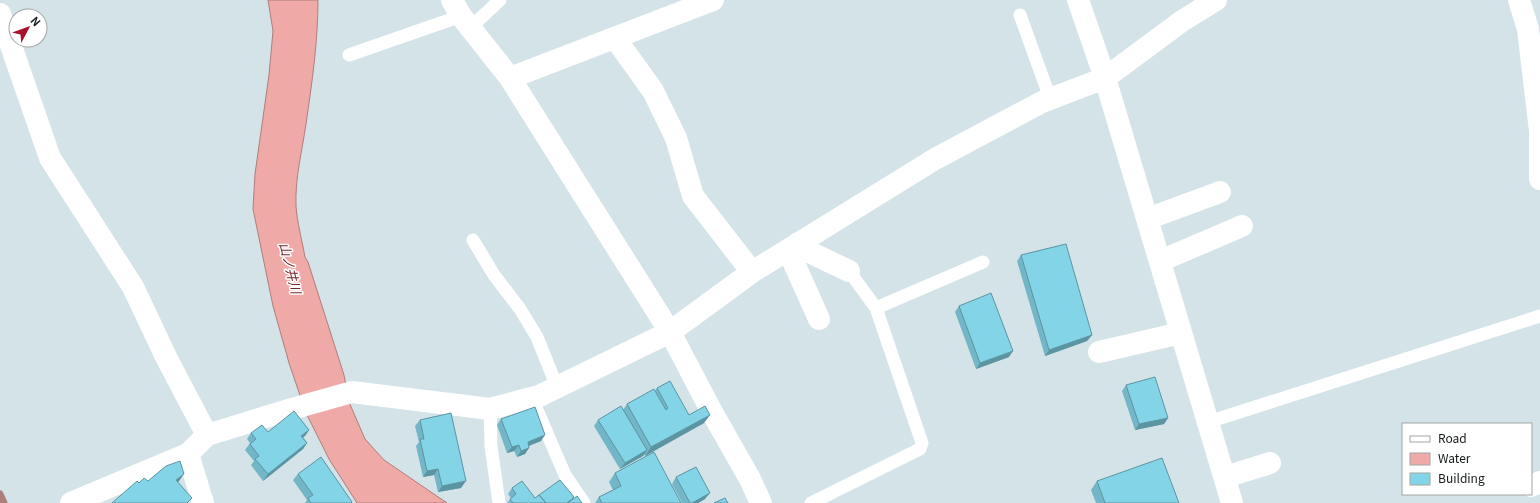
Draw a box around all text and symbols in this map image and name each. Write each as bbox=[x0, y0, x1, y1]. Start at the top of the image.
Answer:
north arrow bbox=[8, 8, 48, 48]
text: N bbox=[28, 12, 45, 29]
water label: 山ノ井川 bbox=[275, 240, 307, 297]
legend bbox=[1402, 423, 1532, 495]
text: Road bbox=[1438, 429, 1467, 446]
text: Water bbox=[1438, 449, 1471, 466]
text: Building bbox=[1438, 469, 1485, 486]

